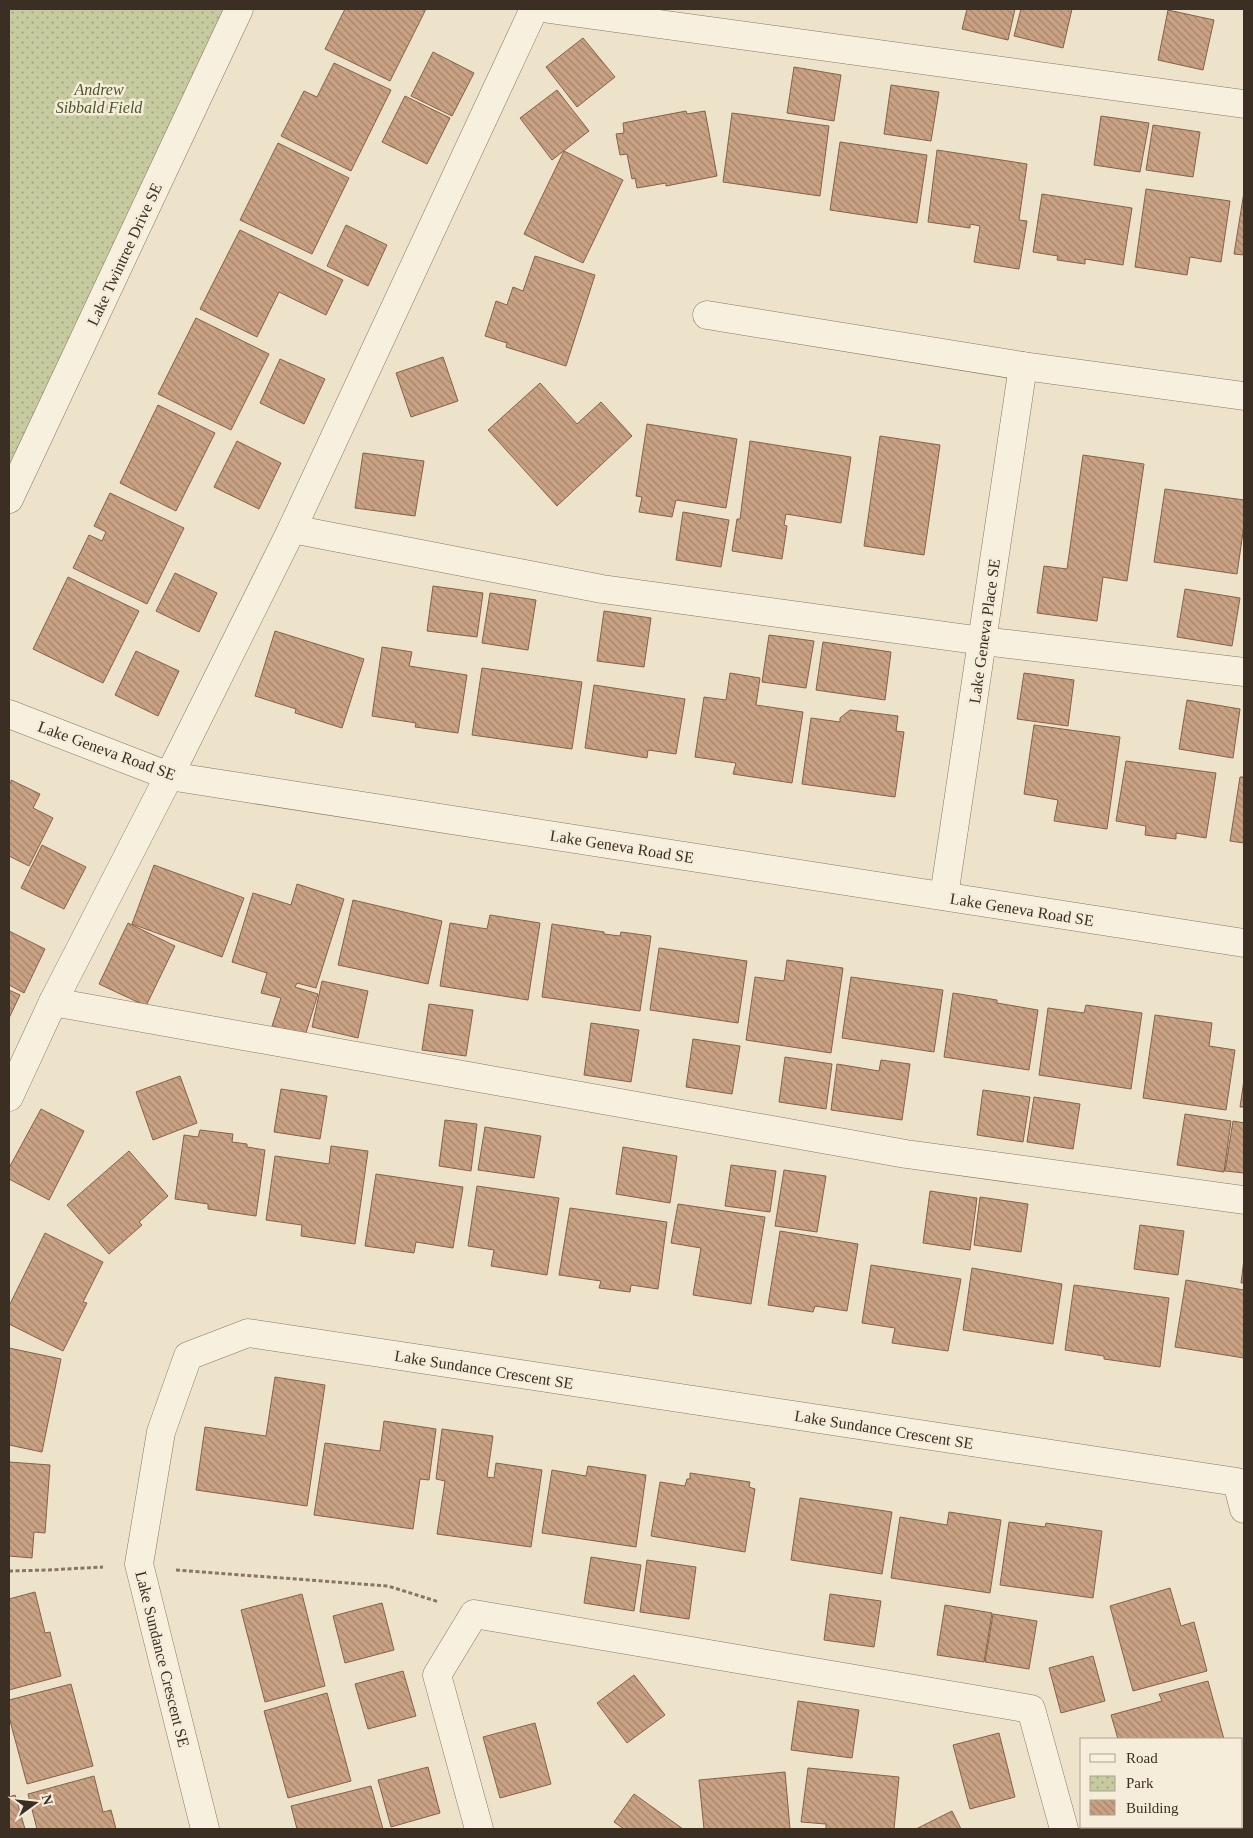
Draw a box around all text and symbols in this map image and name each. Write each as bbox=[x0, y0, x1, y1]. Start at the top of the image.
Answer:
park label: Andrew Sibbald Field bbox=[56, 81, 143, 116]
street label: Lake Twintree Drive SE bbox=[84, 180, 165, 328]
street label: Lake Geneva Place SE bbox=[966, 558, 1003, 705]
street label: Lake Geneva Road SE bbox=[36, 718, 178, 783]
street label: Lake Geneva Road SE bbox=[549, 827, 695, 866]
street label: Lake Geneva Road SE bbox=[949, 890, 1095, 929]
street label: Lake Sundance Crescent SE bbox=[393, 1347, 575, 1392]
street label: Lake Sundance Crescent SE bbox=[793, 1407, 975, 1452]
street label: Lake Sundance Crescent SE bbox=[132, 1569, 193, 1749]
legend bbox=[1080, 1738, 1243, 1828]
text: Road bbox=[1126, 1750, 1158, 1766]
text: Park bbox=[1126, 1775, 1154, 1791]
north arrow bbox=[10, 1778, 60, 1828]
text: N bbox=[39, 1793, 56, 1807]
text: Building bbox=[1126, 1800, 1179, 1816]

